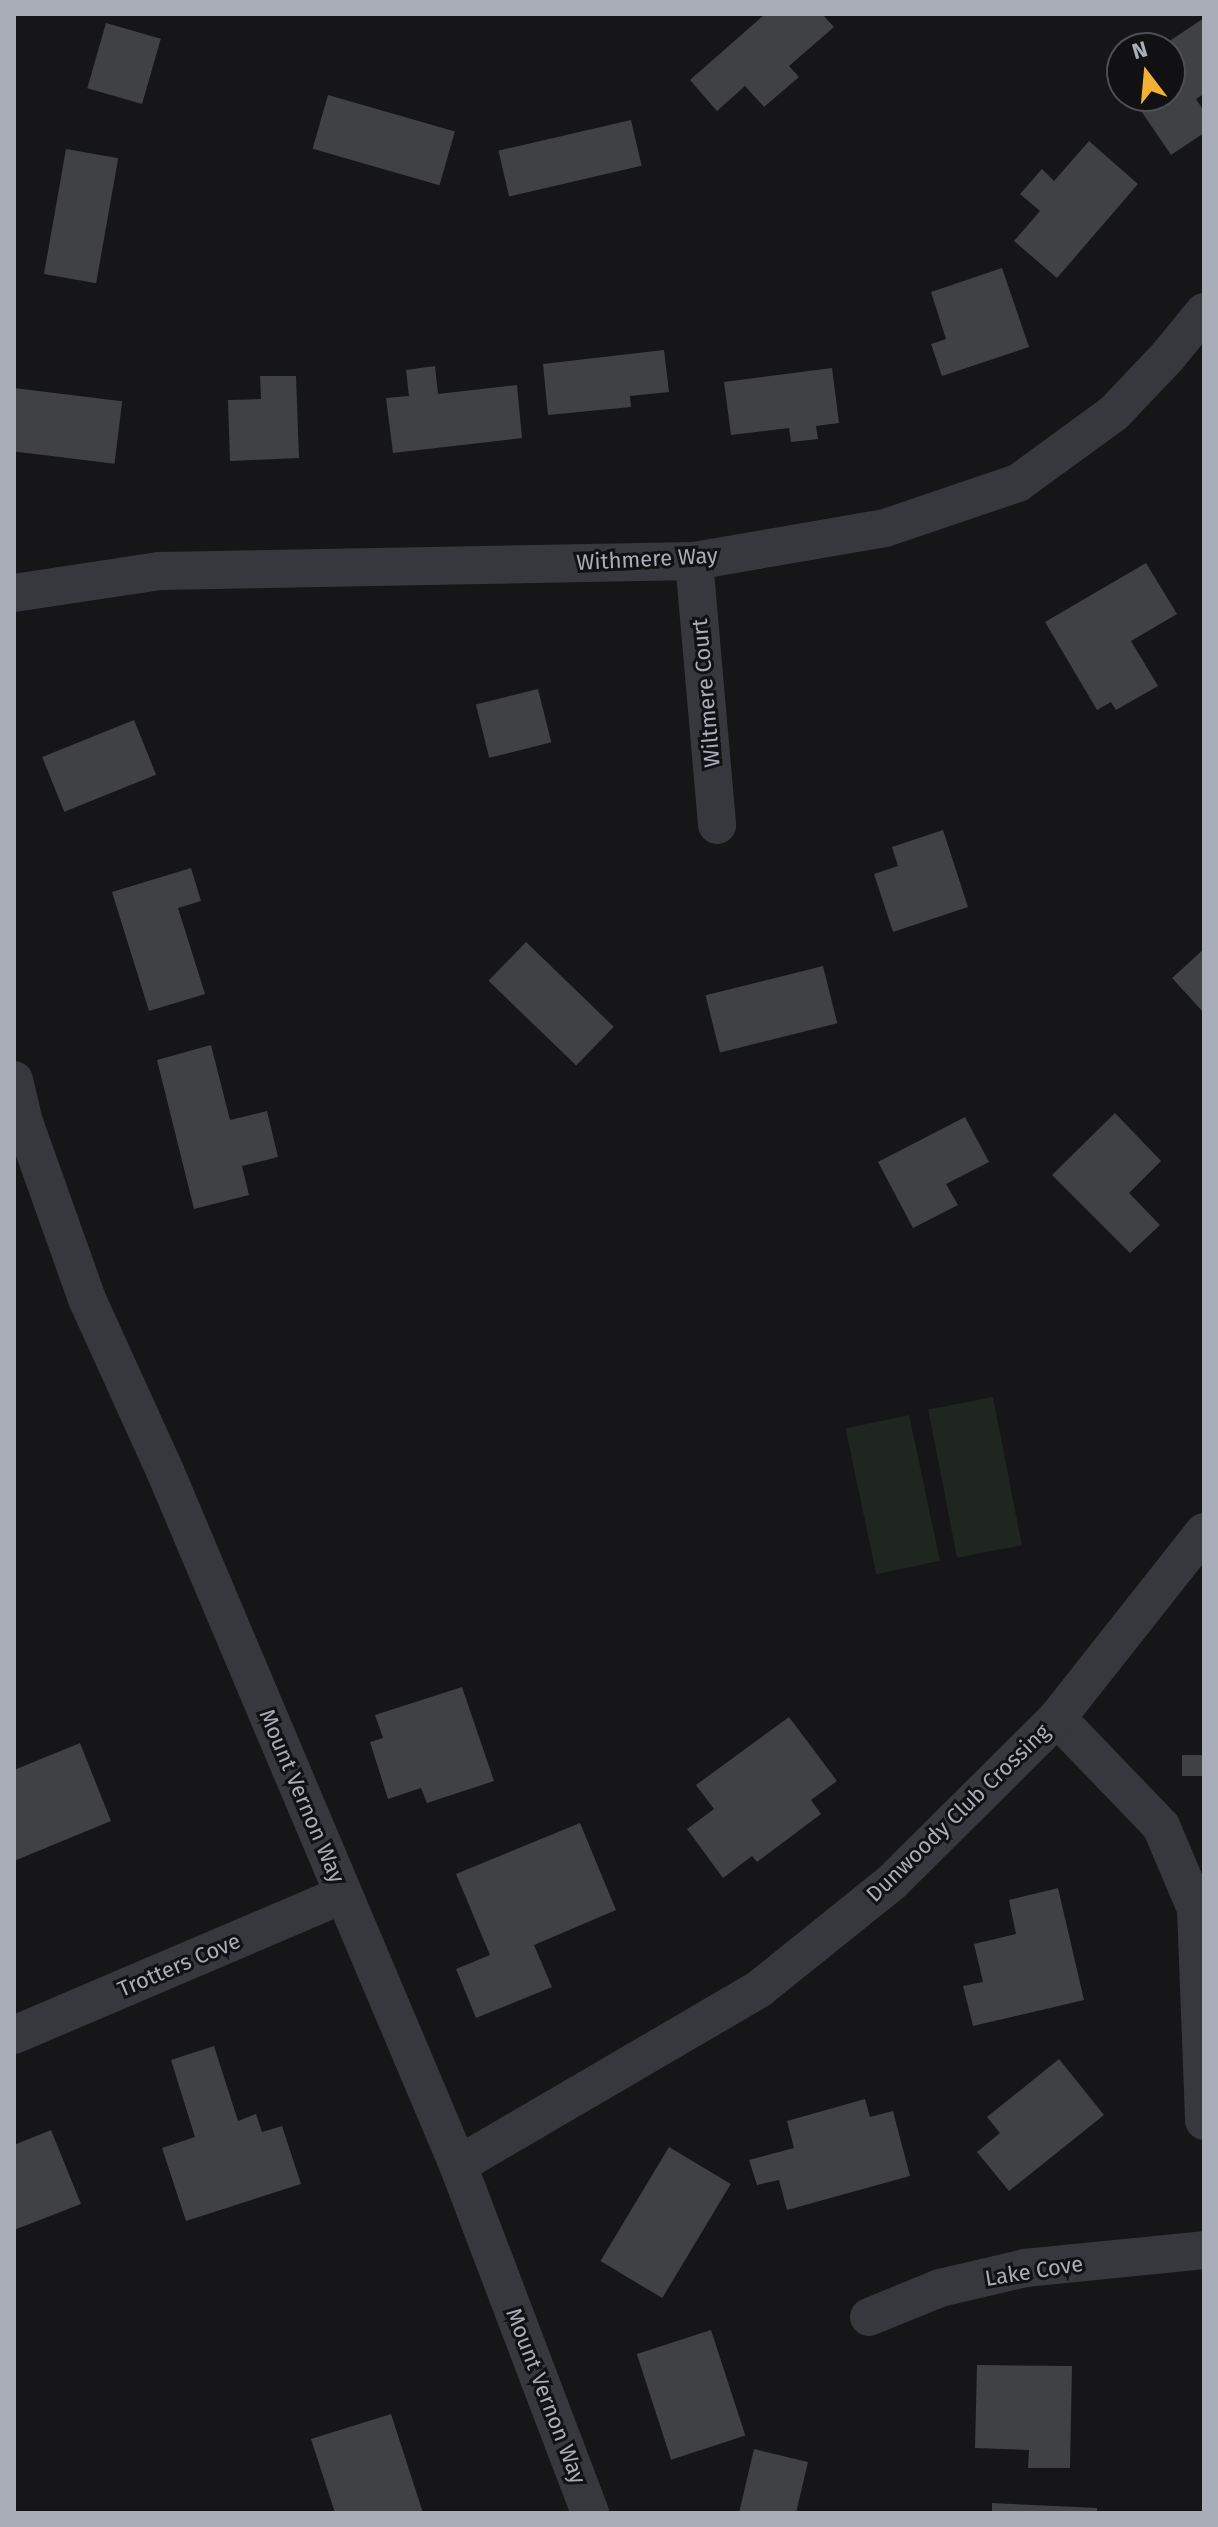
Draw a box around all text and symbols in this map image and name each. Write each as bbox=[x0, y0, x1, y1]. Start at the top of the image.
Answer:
north arrow bbox=[1106, 32, 1186, 112]
text: N bbox=[1129, 35, 1151, 65]
street label: Withmere Way bbox=[576, 542, 718, 576]
street label: Wiltmere Court bbox=[686, 618, 726, 768]
street label: Mount Vernon Way bbox=[254, 1705, 350, 1887]
street label: Dunwoody Club Crossing bbox=[861, 1718, 1055, 1908]
street label: Trotters Cove bbox=[114, 1927, 244, 2003]
street label: Lake Cove bbox=[983, 2250, 1085, 2292]
street label: Mount Vernon Way bbox=[500, 2304, 592, 2488]

